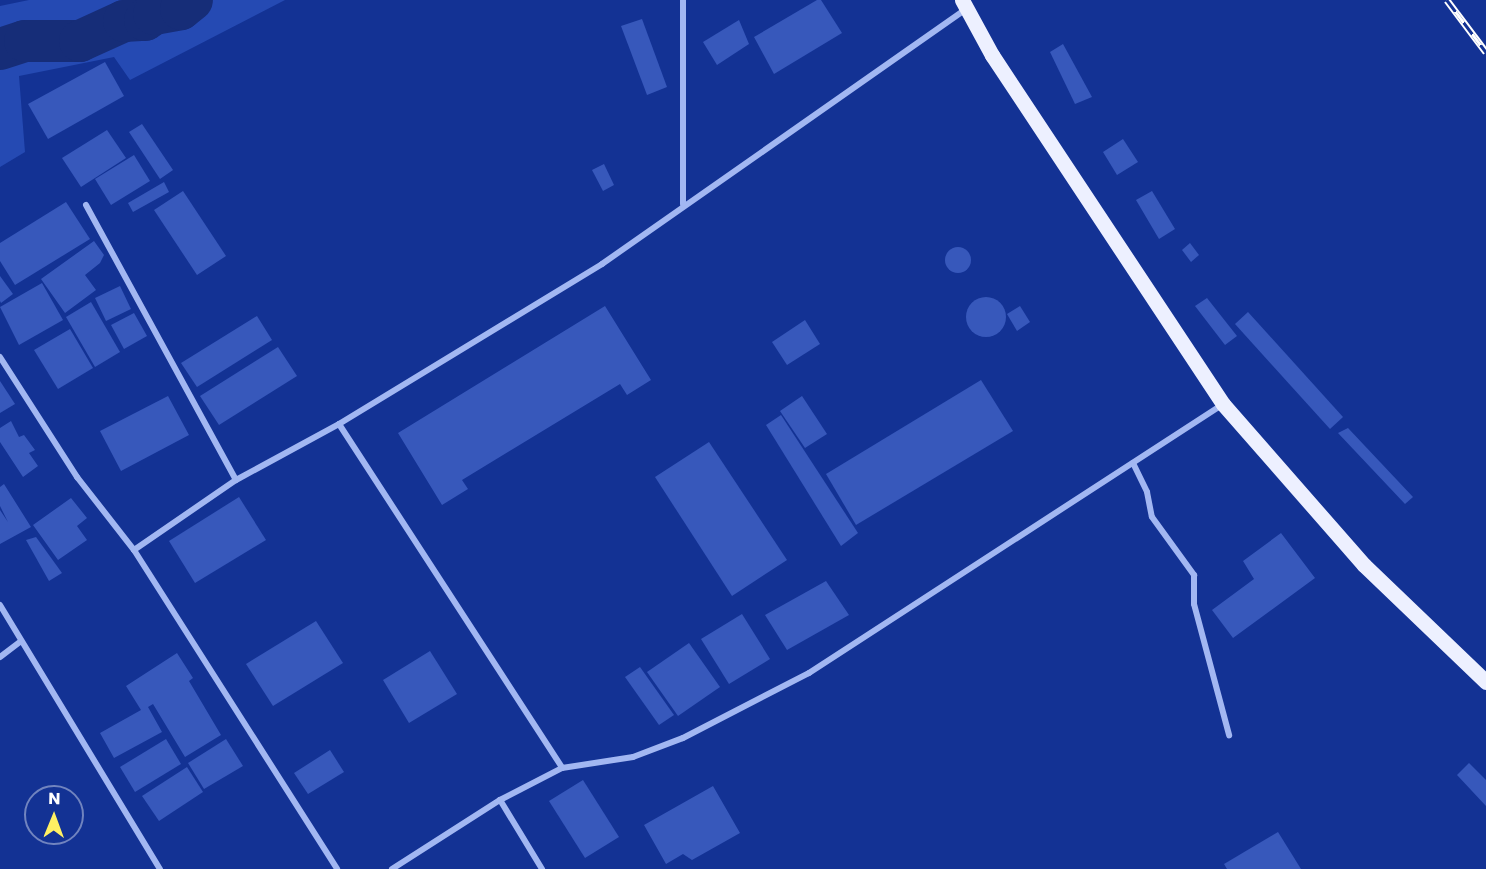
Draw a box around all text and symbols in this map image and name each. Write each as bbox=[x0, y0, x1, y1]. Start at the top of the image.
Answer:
north arrow bbox=[24, 785, 84, 845]
text: N bbox=[48, 787, 61, 810]

